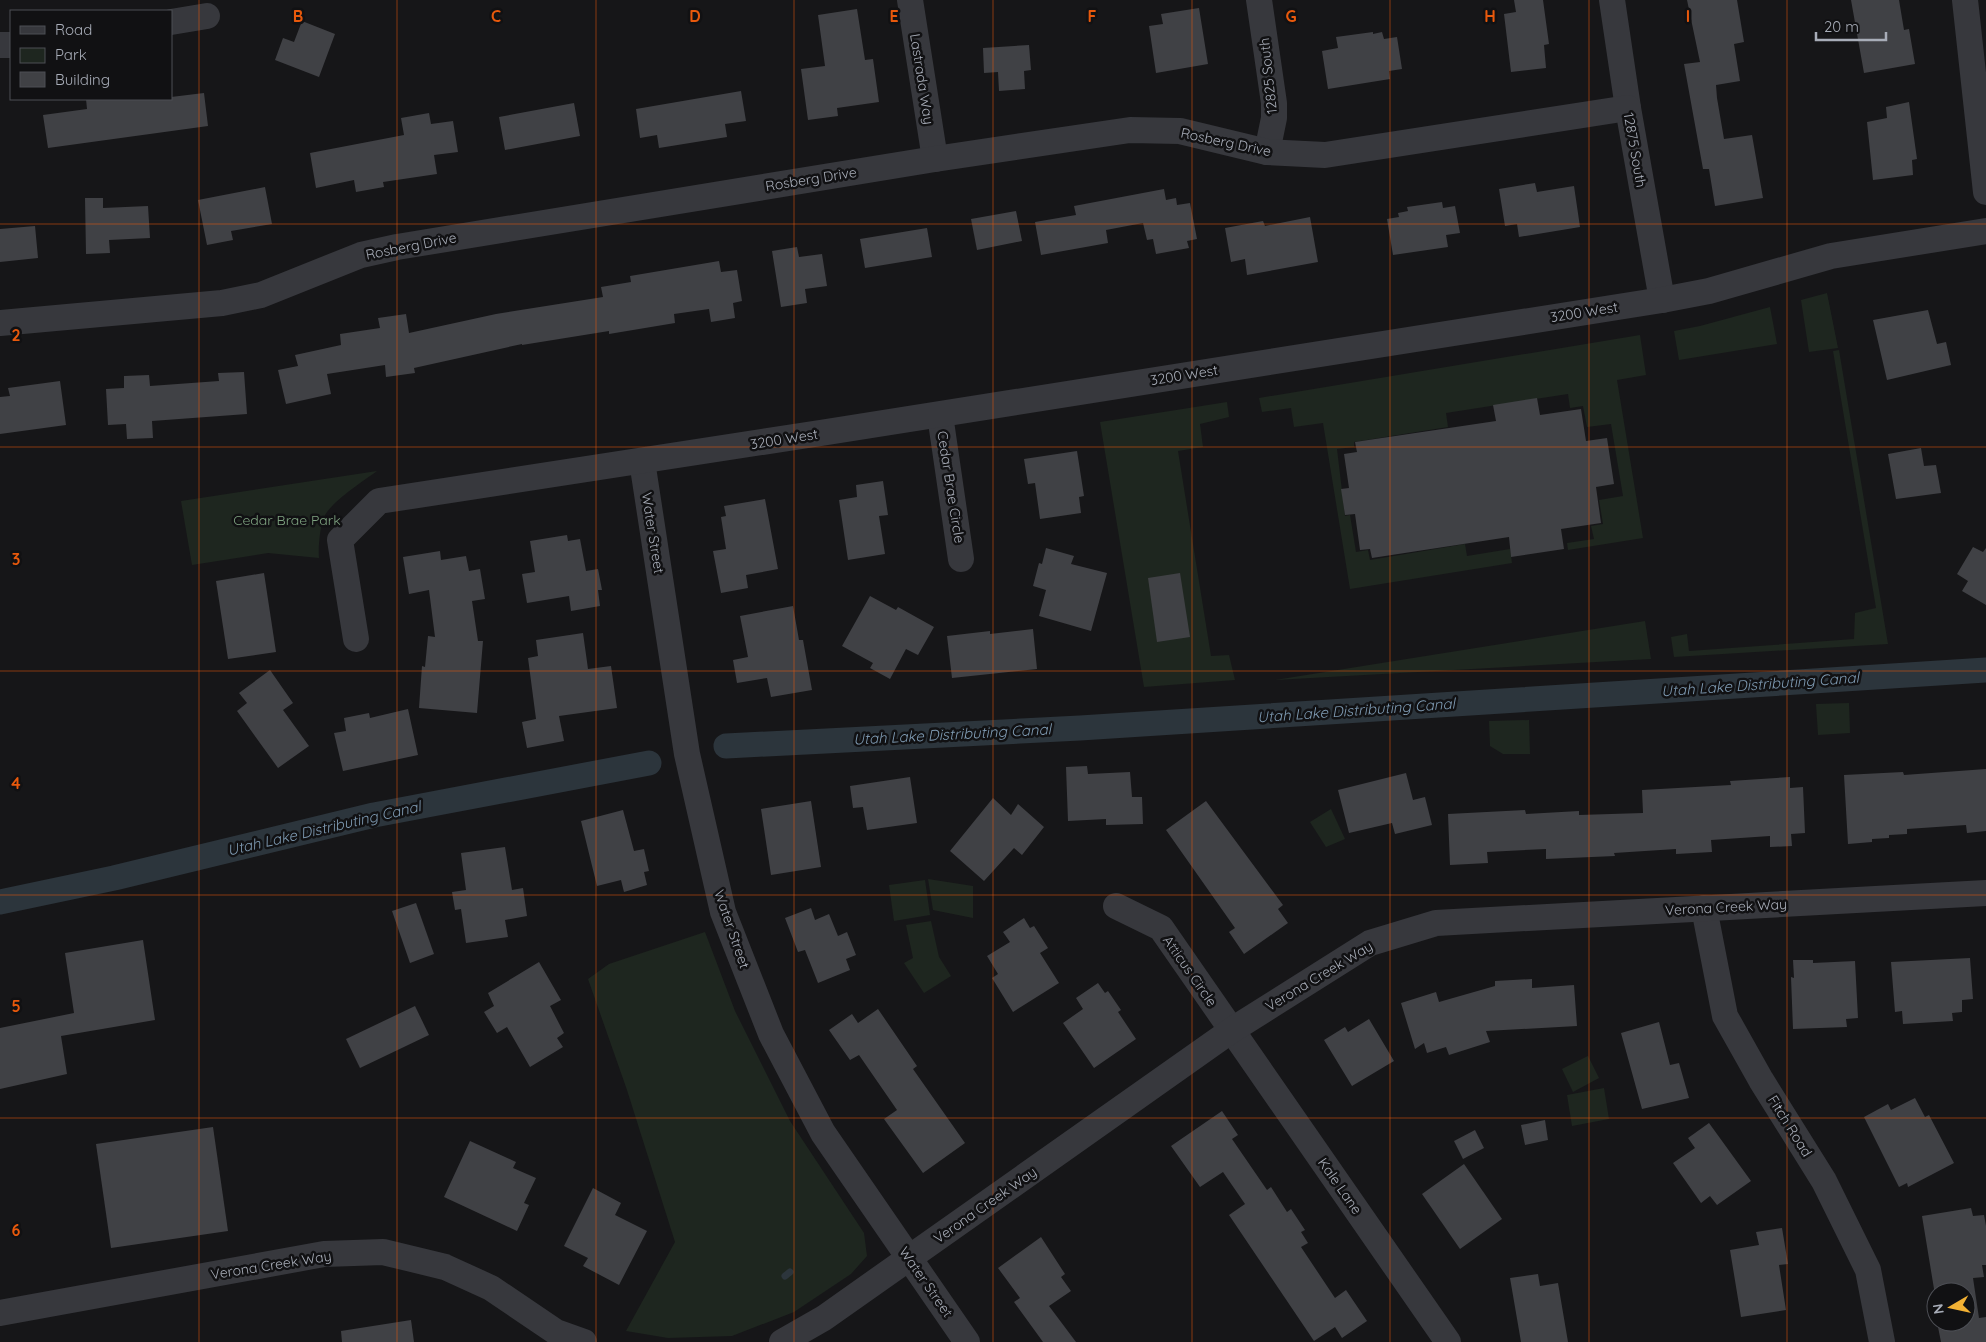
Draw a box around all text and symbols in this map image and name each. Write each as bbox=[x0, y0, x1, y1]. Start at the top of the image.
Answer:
text: B bbox=[293, 6, 303, 26]
text: C bbox=[491, 6, 501, 26]
text: D bbox=[689, 6, 701, 26]
text: E bbox=[889, 6, 899, 26]
text: F bbox=[1088, 6, 1097, 26]
text: G bbox=[1285, 6, 1297, 26]
text: H bbox=[1484, 6, 1496, 26]
text: I bbox=[1686, 6, 1690, 26]
legend bbox=[10, 10, 172, 100]
scale bar bbox=[1816, 10, 1886, 42]
text: 20 m bbox=[1824, 17, 1859, 36]
text: Road bbox=[55, 20, 92, 39]
street label: Lastrada Way bbox=[906, 32, 938, 126]
street label: 12825 South bbox=[1255, 37, 1281, 115]
text: Park bbox=[55, 45, 87, 64]
text: Building bbox=[55, 70, 110, 89]
street label: 12875 South bbox=[1620, 111, 1650, 189]
street label: Rosberg Drive bbox=[1179, 124, 1273, 160]
street label: Rosberg Drive bbox=[764, 163, 858, 195]
street label: Rosberg Drive bbox=[364, 228, 458, 264]
street label: 3200 West bbox=[1549, 298, 1619, 326]
text: 2 bbox=[11, 325, 21, 345]
street label: 3200 West bbox=[1149, 361, 1219, 389]
street label: 3200 West bbox=[749, 425, 819, 453]
street label: Cedar Brae Circle bbox=[933, 430, 969, 544]
street label: Water Street bbox=[638, 491, 668, 575]
park label: Cedar Brae Park bbox=[233, 511, 341, 529]
text: 3 bbox=[12, 549, 20, 569]
water label: Utah Lake Distributing Canal bbox=[1661, 668, 1861, 700]
water label: Utah Lake Distributing Canal bbox=[1257, 694, 1457, 726]
water label: Utah Lake Distributing Canal bbox=[853, 719, 1053, 749]
text: 4 bbox=[11, 773, 21, 793]
water label: Utah Lake Distributing Canal bbox=[225, 796, 424, 860]
street label: Water Street bbox=[710, 887, 754, 971]
street label: Verona Creek Way bbox=[1665, 895, 1787, 919]
street label: Atticus Circle bbox=[1159, 932, 1221, 1010]
street label: Verona Creek Way bbox=[1262, 937, 1376, 1015]
text: 5 bbox=[11, 996, 21, 1016]
street label: Fitch Road bbox=[1764, 1092, 1816, 1160]
street label: Kale Lane bbox=[1314, 1154, 1366, 1218]
street label: Verona Creek Way bbox=[930, 1163, 1040, 1247]
text: 6 bbox=[12, 1220, 21, 1240]
street label: Water Street bbox=[895, 1243, 957, 1321]
street label: Verona Creek Way bbox=[209, 1247, 333, 1283]
north arrow bbox=[1926, 1282, 1976, 1332]
text: N bbox=[1928, 1303, 1948, 1316]

